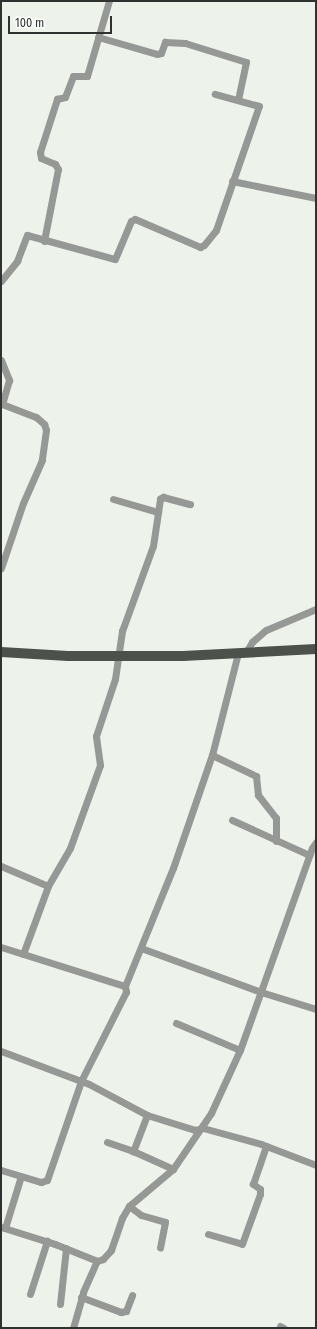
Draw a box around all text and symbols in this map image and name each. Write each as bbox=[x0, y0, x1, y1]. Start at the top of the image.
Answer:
scale bar bbox=[10, 8, 114, 34]
text: 100 m bbox=[15, 16, 44, 30]

